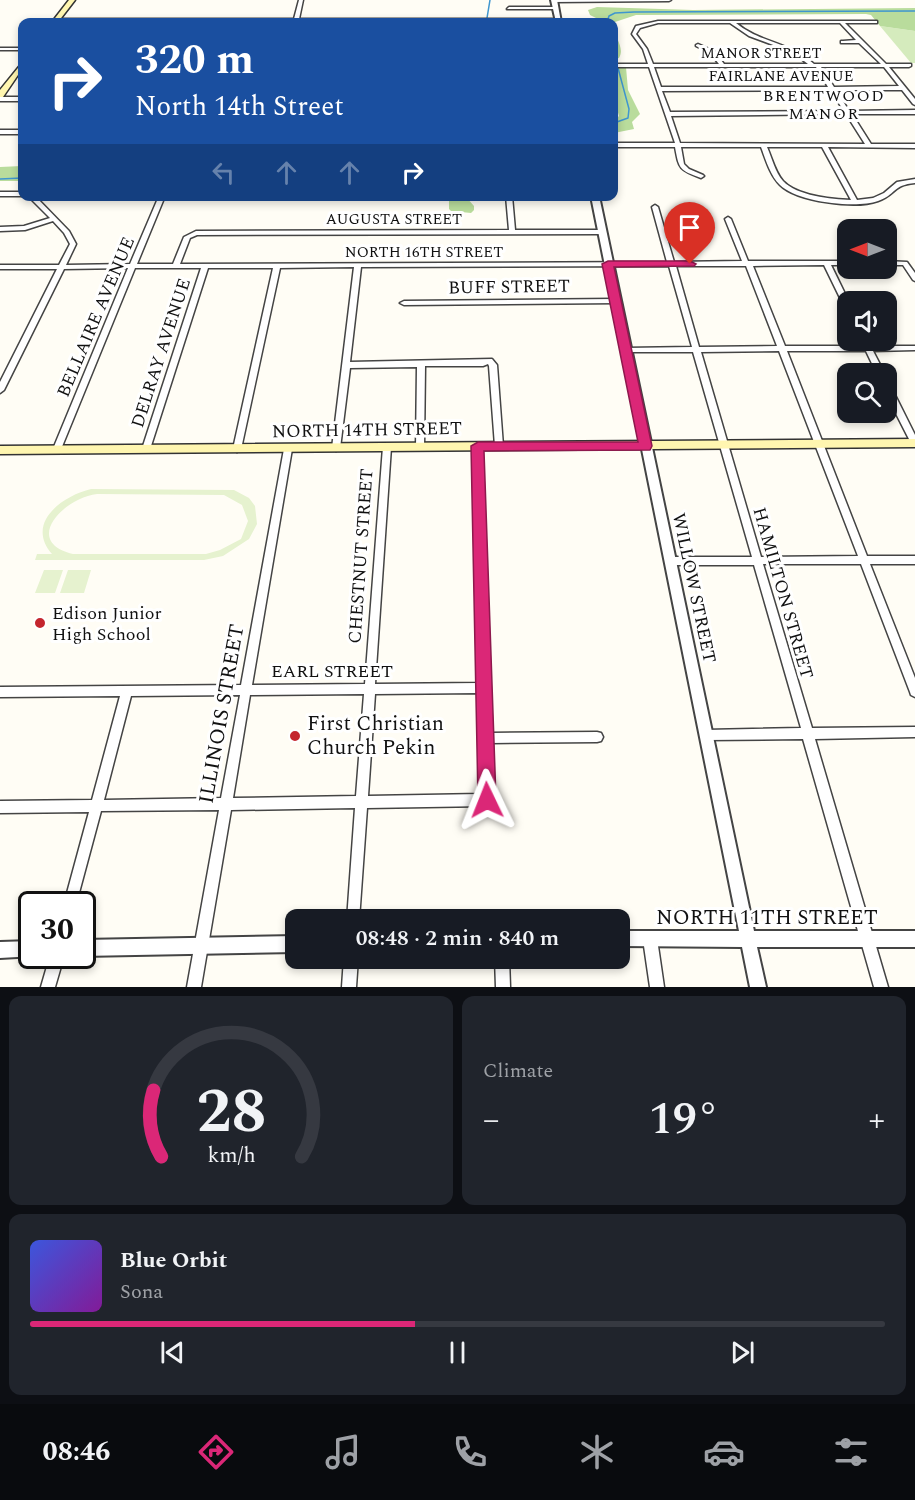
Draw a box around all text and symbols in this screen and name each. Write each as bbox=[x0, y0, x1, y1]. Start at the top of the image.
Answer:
text: 320 m bbox=[135, 29, 254, 92]
icon: right bbox=[36, 42, 114, 120]
street label: MANOR STREET bbox=[700, 42, 822, 65]
street label: FAIRLANE AVENUE bbox=[708, 65, 854, 88]
district label: BRENTWOOD MANOR bbox=[763, 84, 885, 126]
text: North 14th Street bbox=[135, 86, 344, 128]
icon: left bbox=[207, 156, 240, 189]
icon: ahead bbox=[270, 156, 303, 189]
icon: ahead bbox=[333, 156, 366, 189]
icon: right bbox=[396, 156, 429, 189]
pin bbox=[664, 202, 715, 264]
street label: AUGUSTA STREET bbox=[326, 208, 462, 231]
icon: arrive bbox=[673, 211, 706, 244]
north arrow bbox=[837, 219, 897, 279]
map controls bbox=[837, 219, 897, 423]
street label: BELLAIRE AVENUE bbox=[50, 233, 142, 401]
street label: NORTH 16TH STREET bbox=[345, 241, 503, 264]
street label: BUFF STREET bbox=[448, 272, 570, 302]
street label: DELRAY AVENUE bbox=[124, 275, 198, 431]
button: sound bbox=[837, 291, 897, 351]
button: search bbox=[837, 363, 897, 423]
street label: NORTH 14TH STREET bbox=[272, 415, 462, 445]
street label: CHESTNUT STREET bbox=[341, 468, 381, 644]
street label: HAMILTON STREET bbox=[746, 504, 820, 682]
street label: WILLOW STREET bbox=[665, 510, 723, 666]
place label: Edison Junior High School bbox=[52, 600, 162, 648]
marker: Edison Junior High School bbox=[33, 616, 47, 630]
street label: ILLINOIS STREET bbox=[190, 622, 254, 806]
street label: EARL STREET bbox=[271, 658, 393, 685]
place label: First Christian Church Pekin bbox=[307, 708, 444, 764]
marker: First Christian Church Pekin bbox=[288, 729, 302, 743]
position arrow bbox=[455, 768, 519, 832]
speed limit sign: 30 bbox=[18, 891, 96, 969]
street label: NORTH 11TH STREET bbox=[656, 902, 878, 934]
text: 08:48 · 2 min · 840 m bbox=[356, 922, 559, 955]
text: Climate bbox=[483, 1056, 553, 1086]
text: 28 bbox=[196, 1065, 266, 1160]
text: 19° bbox=[649, 1085, 719, 1154]
text: − bbox=[483, 1095, 500, 1145]
text: + bbox=[869, 1095, 885, 1145]
text: km/h bbox=[207, 1140, 255, 1173]
text: Blue Orbit bbox=[120, 1244, 227, 1277]
text: Sona bbox=[120, 1277, 163, 1307]
icon: previous bbox=[156, 1336, 189, 1369]
icon: pause bbox=[441, 1336, 474, 1369]
icon: next bbox=[726, 1336, 759, 1369]
text: 08:46 bbox=[43, 1431, 110, 1473]
icon: directions bbox=[195, 1431, 237, 1473]
icon: music bbox=[322, 1431, 364, 1473]
icon: phone bbox=[449, 1431, 491, 1473]
icon: climate bbox=[576, 1431, 618, 1473]
icon: car bbox=[703, 1431, 745, 1473]
icon: filters bbox=[830, 1431, 872, 1473]

